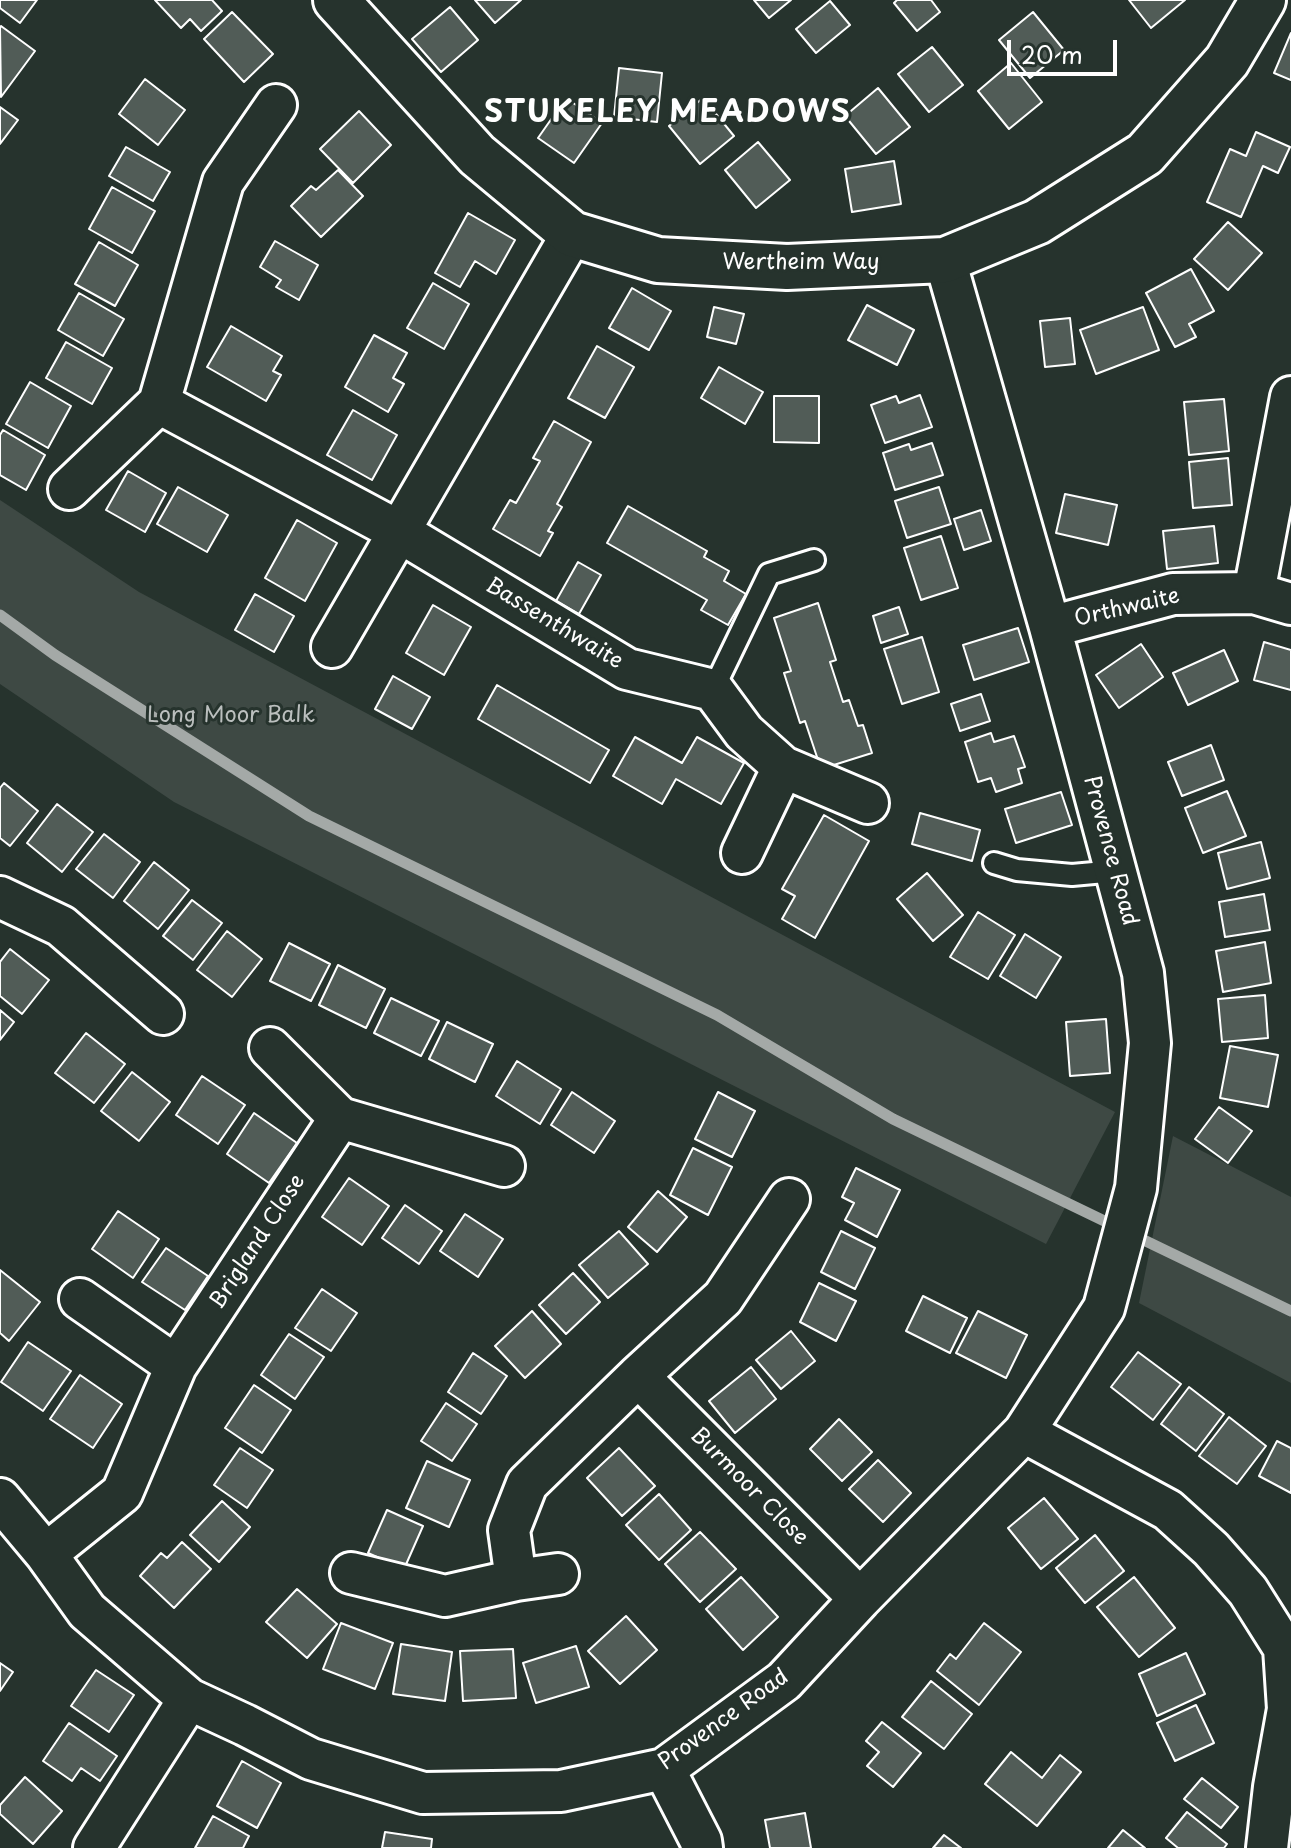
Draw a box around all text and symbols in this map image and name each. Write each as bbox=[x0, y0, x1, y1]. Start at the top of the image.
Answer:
scale bar bbox=[1011, 24, 1121, 74]
text: 20 m bbox=[1021, 36, 1083, 72]
district label: STUKELEY MEADOWS bbox=[484, 96, 852, 132]
street label: Wertheim Way bbox=[722, 250, 880, 276]
street label: Bassenthwaite bbox=[481, 573, 627, 675]
street label: Orthwaite bbox=[1072, 583, 1182, 633]
park label: Long Moor Balk bbox=[147, 703, 315, 729]
street label: Provence Road bbox=[1077, 773, 1143, 929]
street label: Brigland Close bbox=[205, 1170, 311, 1314]
street label: Burmoor Close bbox=[685, 1423, 813, 1551]
street label: Provence Road bbox=[654, 1664, 794, 1776]

